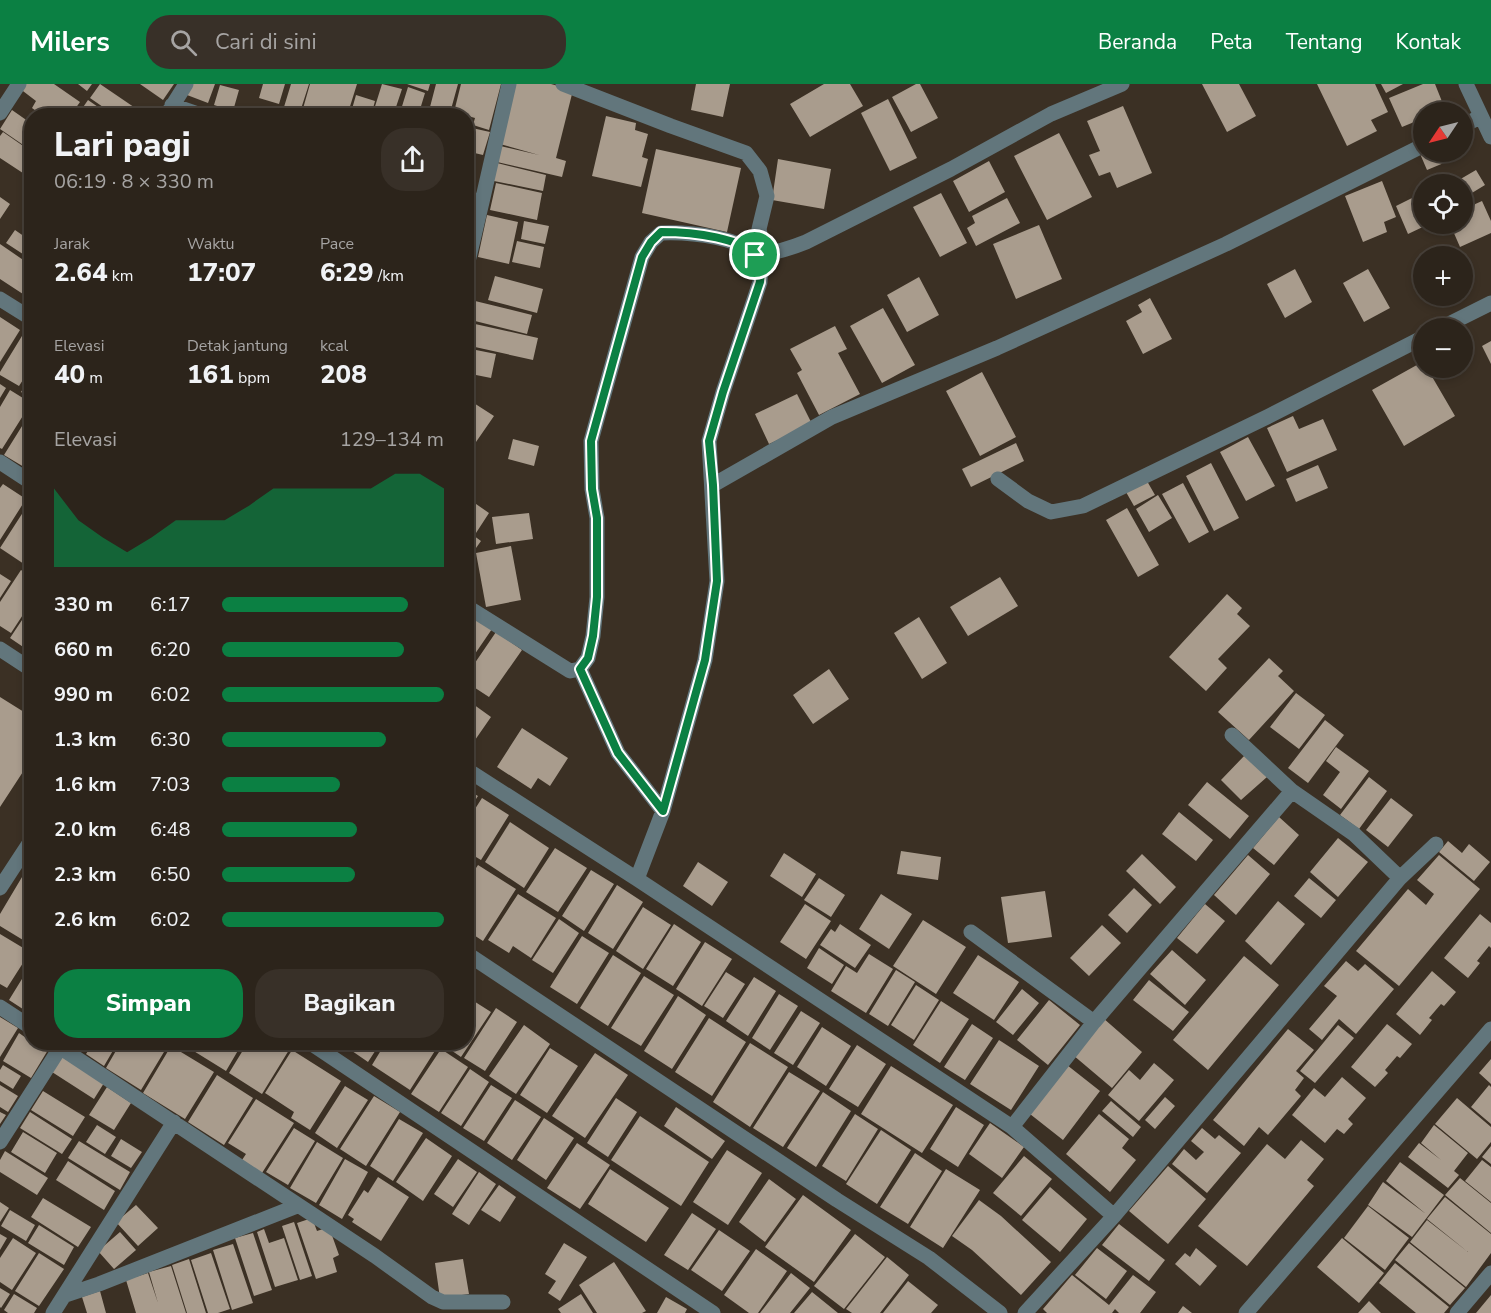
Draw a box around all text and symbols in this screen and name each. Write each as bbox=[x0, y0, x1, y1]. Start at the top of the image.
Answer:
search box bbox=[146, 15, 566, 69]
text: Milers bbox=[30, 23, 110, 61]
icon: search bbox=[167, 26, 200, 59]
text: Cari di sini bbox=[215, 27, 317, 57]
text: Beranda bbox=[1098, 28, 1177, 56]
text: Peta bbox=[1210, 28, 1253, 56]
text: Tentang bbox=[1286, 28, 1363, 56]
text: Kontak bbox=[1396, 28, 1461, 56]
north arrow bbox=[1413, 102, 1473, 162]
map controls bbox=[1413, 102, 1473, 378]
text: Lari pagi bbox=[54, 123, 191, 168]
button: share bbox=[381, 128, 444, 191]
text: 06:19 · 8 × 330 m bbox=[54, 168, 214, 195]
button: locate bbox=[1413, 174, 1473, 234]
pin bbox=[729, 229, 780, 280]
text: Jarak bbox=[54, 233, 90, 255]
text: Waktu bbox=[187, 233, 235, 255]
text: Pace bbox=[320, 233, 354, 255]
icon: arrive bbox=[738, 238, 771, 271]
button: + bbox=[1413, 246, 1473, 306]
text: 2.64 bbox=[54, 255, 108, 290]
text: 17:07 bbox=[187, 255, 256, 290]
text: 6:29 bbox=[320, 255, 374, 290]
text: km bbox=[108, 265, 133, 287]
text: /km bbox=[374, 265, 404, 287]
button: − bbox=[1413, 318, 1473, 378]
text: Elevasi bbox=[54, 335, 104, 357]
text: Detak jantung bbox=[187, 335, 288, 357]
text: kcal bbox=[320, 335, 348, 357]
text: 40 bbox=[54, 357, 85, 392]
text: 161 bbox=[187, 357, 234, 392]
text: 208 bbox=[320, 357, 367, 392]
text: m bbox=[85, 367, 103, 389]
text: bpm bbox=[234, 367, 270, 389]
text: Elevasi bbox=[54, 426, 117, 453]
text: 129–134 m bbox=[340, 426, 444, 453]
text: 330 m bbox=[54, 591, 113, 618]
text: 6:17 bbox=[150, 591, 191, 618]
text: 660 m bbox=[54, 636, 113, 663]
text: 6:20 bbox=[150, 636, 191, 663]
text: 990 m bbox=[54, 681, 113, 708]
text: 6:02 bbox=[150, 681, 191, 708]
text: 1.3 km bbox=[54, 726, 117, 753]
text: 6:30 bbox=[150, 726, 191, 753]
text: 1.6 km bbox=[54, 771, 117, 798]
text: 7:03 bbox=[150, 771, 191, 798]
text: 2.0 km bbox=[54, 816, 117, 843]
text: 6:48 bbox=[150, 816, 191, 843]
text: 2.3 km bbox=[54, 861, 117, 888]
text: 6:50 bbox=[150, 861, 191, 888]
text: 2.6 km bbox=[54, 906, 117, 933]
text: 6:02 bbox=[150, 906, 191, 933]
button: Simpan bbox=[54, 969, 243, 1038]
button: Bagikan bbox=[255, 969, 444, 1038]

